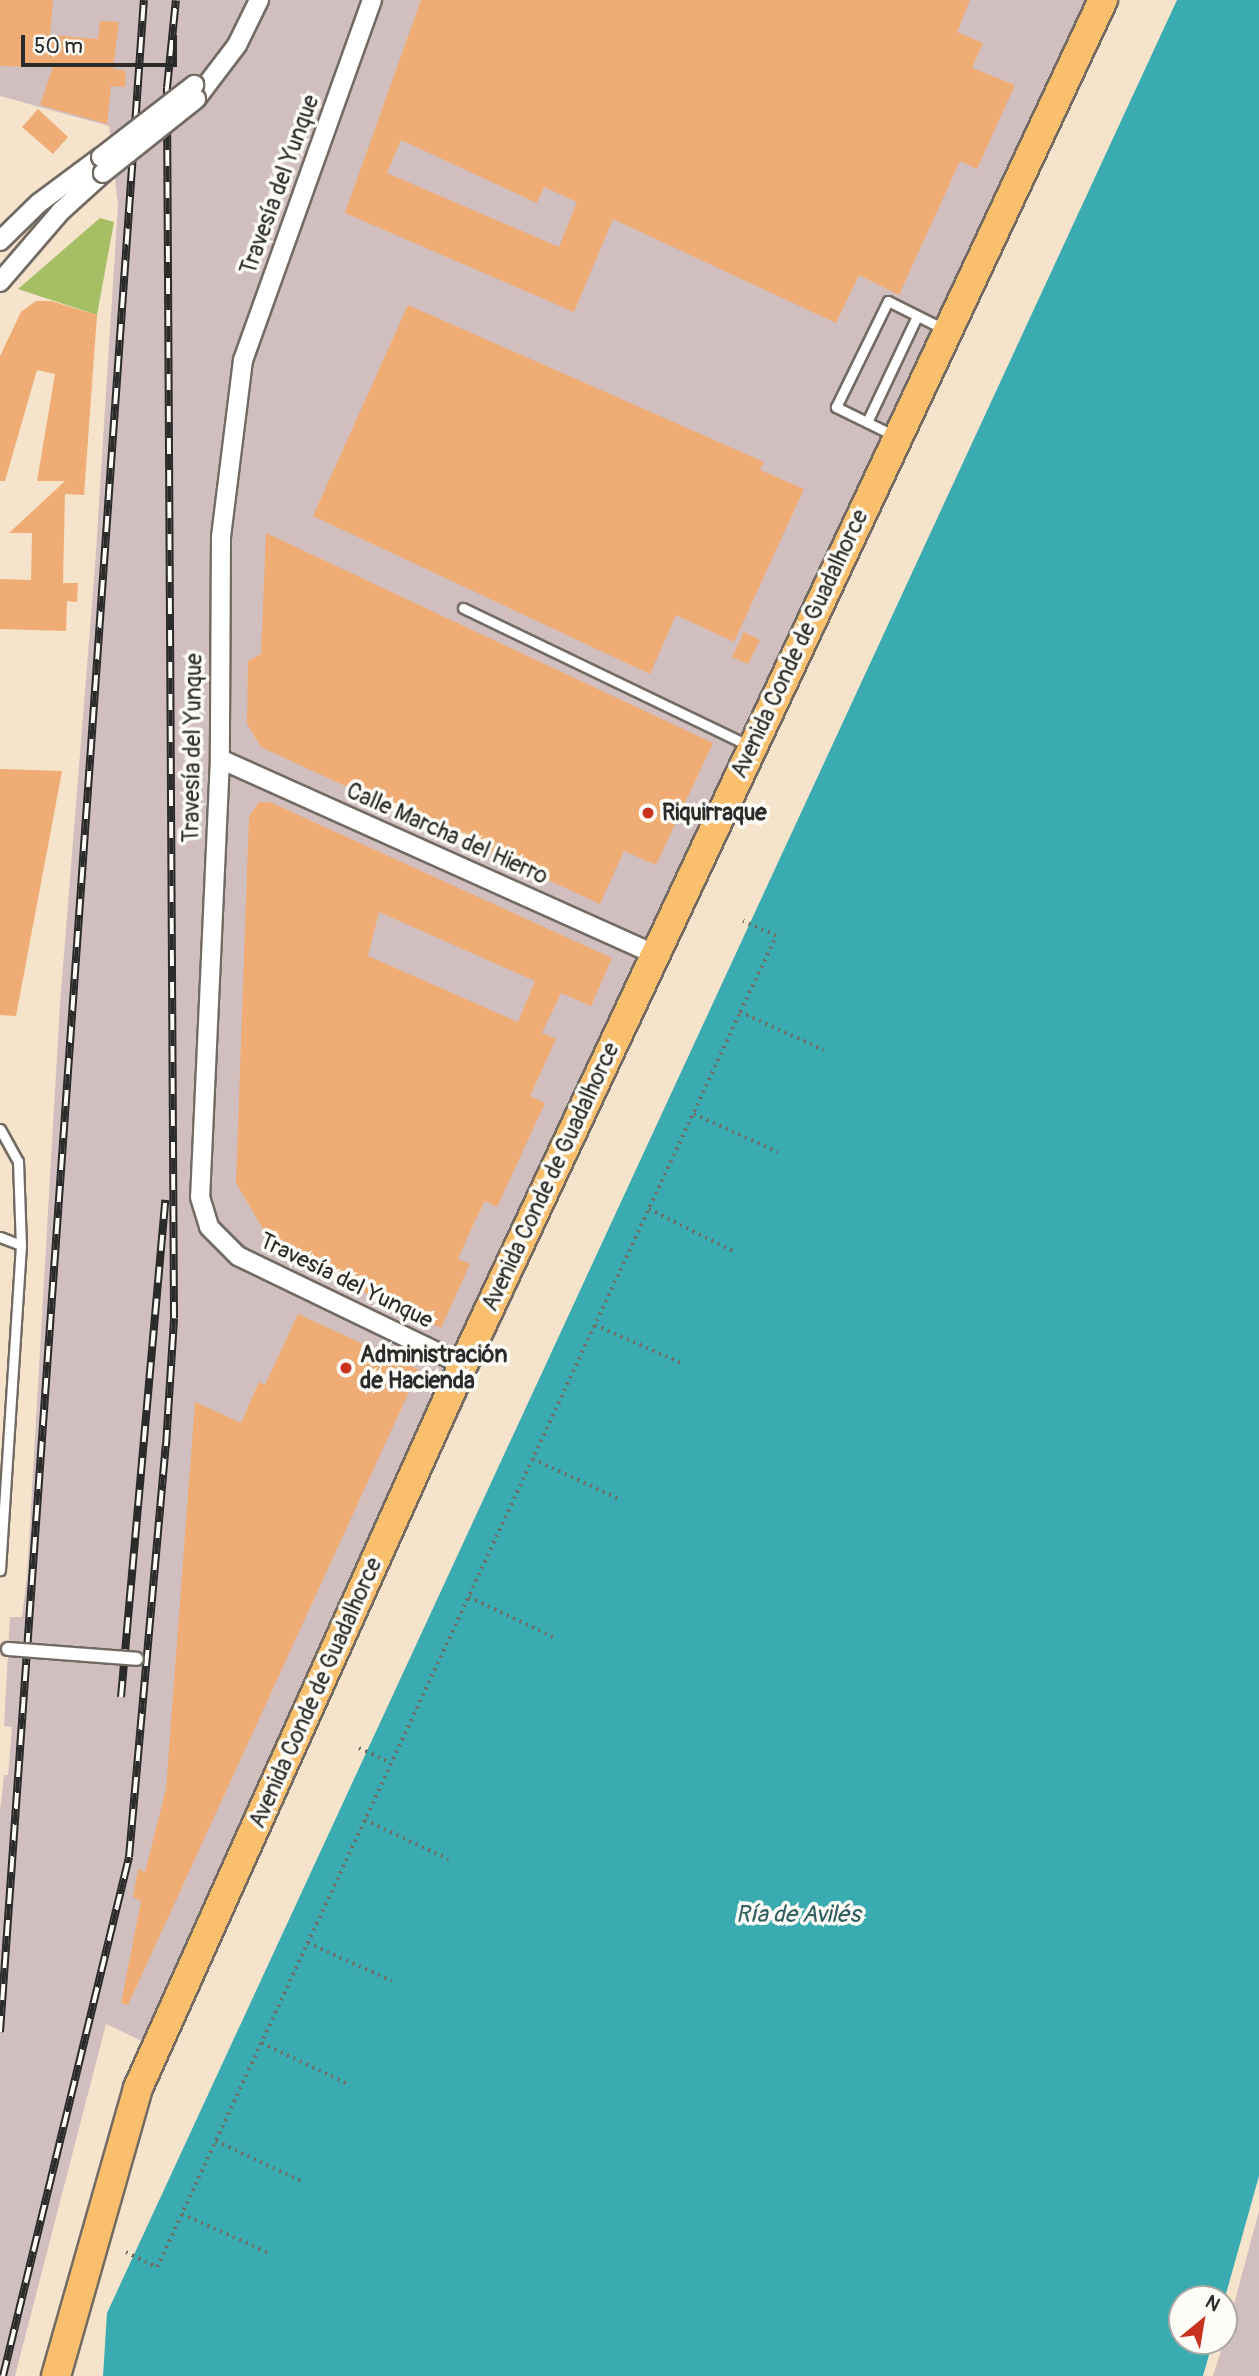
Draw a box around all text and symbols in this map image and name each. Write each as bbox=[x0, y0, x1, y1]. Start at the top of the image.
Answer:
scale bar bbox=[24, 21, 180, 65]
text: 50 m bbox=[34, 33, 83, 60]
street label: Travesía del Yunque bbox=[235, 91, 325, 279]
street label: Avenida Conde de Guadalhorce bbox=[726, 505, 874, 783]
street label: Travesía del Yunque bbox=[178, 653, 208, 843]
street label: Calle Marcha del Hierro bbox=[342, 777, 552, 891]
place label: Riquirraque bbox=[662, 799, 767, 827]
marker: Riquirraque bbox=[640, 805, 656, 821]
street label: Avenida Conde de Guadalhorce bbox=[477, 1038, 625, 1316]
street label: Travesía del Yunque bbox=[255, 1227, 437, 1335]
place label: Administración de Hacienda bbox=[360, 1341, 507, 1395]
marker: Administración de Hacienda bbox=[338, 1360, 354, 1376]
street label: Avenida Conde de Guadalhorce bbox=[244, 1553, 388, 1833]
water label: Ría de Avilés bbox=[736, 1901, 860, 1929]
north arrow bbox=[1168, 2285, 1238, 2355]
text: N bbox=[1201, 2290, 1224, 2317]

